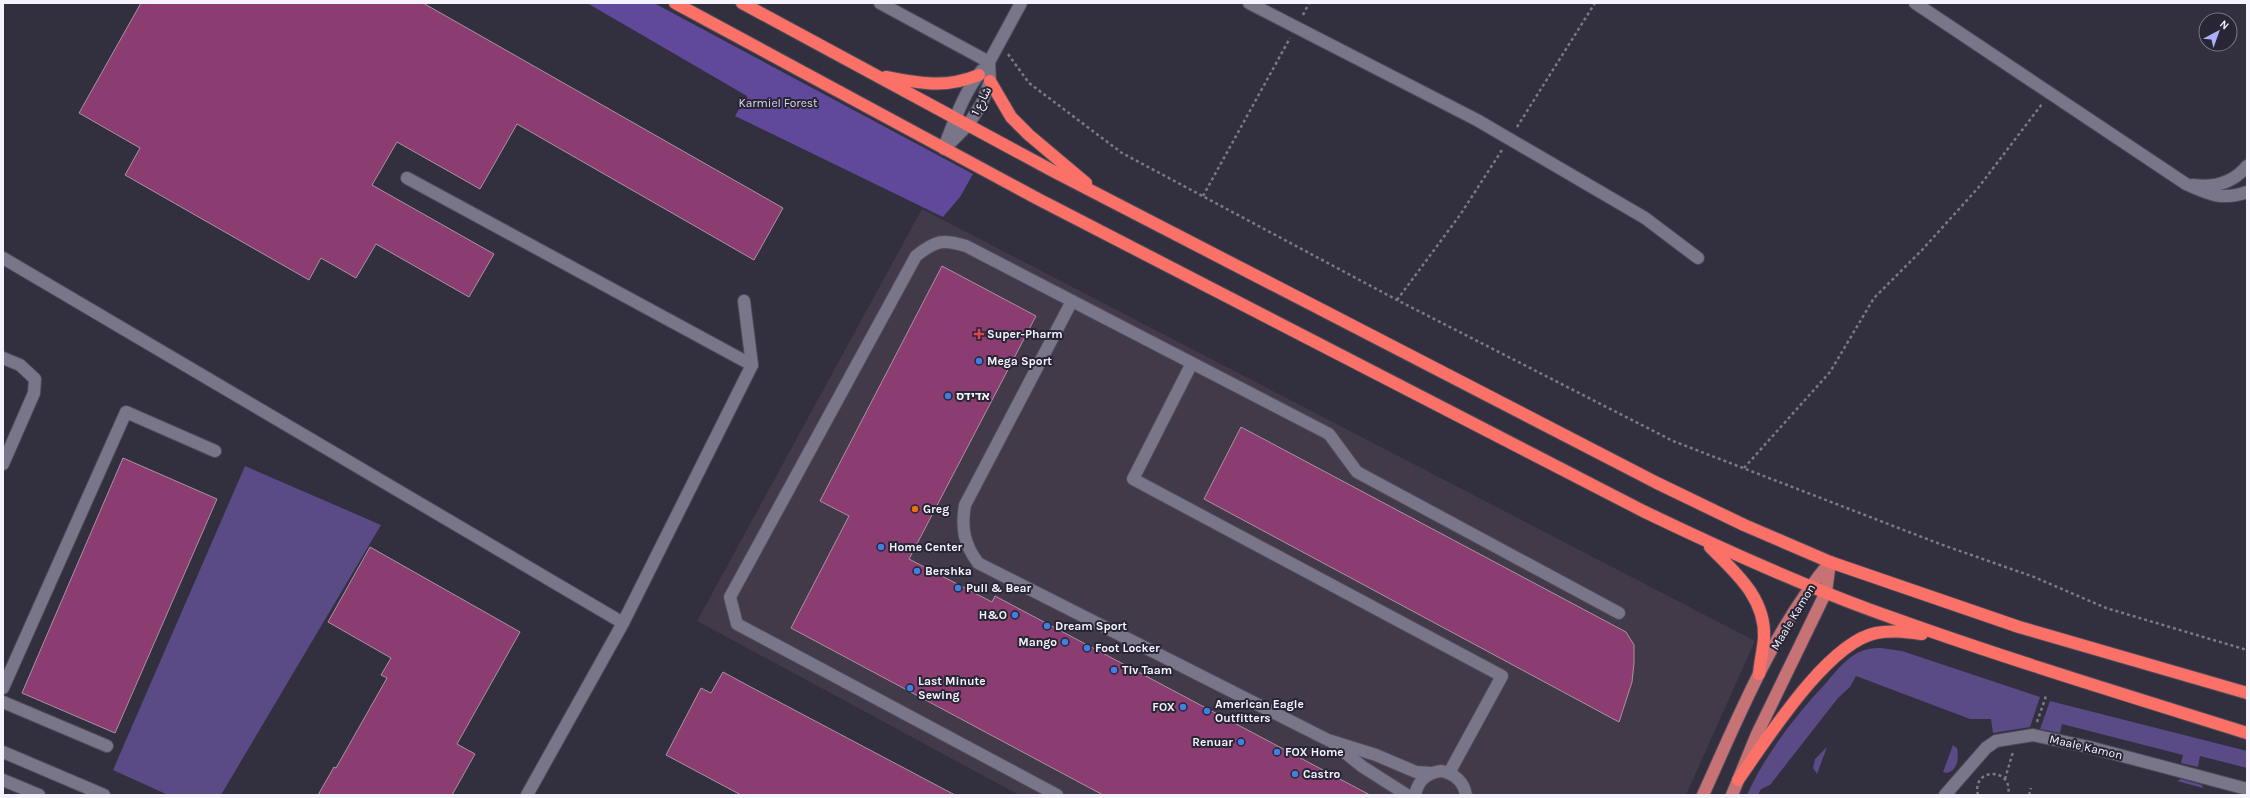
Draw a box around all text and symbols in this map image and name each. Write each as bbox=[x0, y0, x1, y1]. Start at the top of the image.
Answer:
north arrow bbox=[2198, 12, 2238, 52]
text: N bbox=[2217, 17, 2231, 32]
street label: شارع 1 bbox=[968, 84, 996, 119]
park label: Karmiel Forest bbox=[738, 96, 818, 110]
place label: Super-Pharm bbox=[987, 327, 1063, 341]
marker: Super-Pharm bbox=[974, 329, 984, 339]
place label: Mega Sport bbox=[987, 354, 1052, 368]
marker: Mega Sport bbox=[974, 356, 984, 366]
place label: אדידס bbox=[956, 389, 990, 403]
marker: אדידס bbox=[943, 391, 953, 401]
place label: Greg bbox=[923, 502, 949, 516]
marker: Greg bbox=[910, 504, 920, 514]
place label: Home Center bbox=[889, 540, 963, 554]
marker: Home Center bbox=[876, 542, 886, 552]
place label: Bershka bbox=[925, 564, 972, 578]
marker: Bershka bbox=[912, 566, 922, 576]
place label: Pull & Bear bbox=[966, 581, 1032, 595]
street label: Maale Kamon bbox=[1768, 581, 1818, 653]
marker: Pull & Bear bbox=[953, 583, 963, 593]
place label: H&O bbox=[979, 608, 1007, 622]
marker: H&O bbox=[1010, 610, 1020, 620]
place label: Dream Sport bbox=[1055, 619, 1127, 633]
marker: Dream Sport bbox=[1042, 621, 1052, 631]
place label: Mango bbox=[1018, 635, 1057, 649]
marker: Mango bbox=[1060, 637, 1070, 647]
place label: Foot Locker bbox=[1095, 641, 1160, 655]
marker: Foot Locker bbox=[1082, 643, 1092, 653]
place label: Tiv Taam bbox=[1122, 663, 1172, 677]
marker: Tiv Taam bbox=[1109, 665, 1119, 675]
place label: Last Minute Sewing bbox=[918, 674, 986, 702]
marker: Last Minute Sewing bbox=[905, 683, 915, 693]
place label: American Eagle Outfitters bbox=[1215, 697, 1304, 725]
place label: FOX bbox=[1152, 700, 1175, 714]
marker: FOX bbox=[1178, 702, 1188, 712]
marker: American Eagle Outfitters bbox=[1202, 706, 1212, 716]
street label: Maale Kamon bbox=[2048, 732, 2124, 762]
place label: Renuar bbox=[1192, 735, 1233, 749]
marker: Renuar bbox=[1236, 737, 1246, 747]
place label: FOX Home bbox=[1285, 745, 1344, 759]
marker: FOX Home bbox=[1272, 747, 1282, 757]
place label: Castro bbox=[1303, 767, 1340, 781]
marker: Castro bbox=[1290, 769, 1300, 779]

